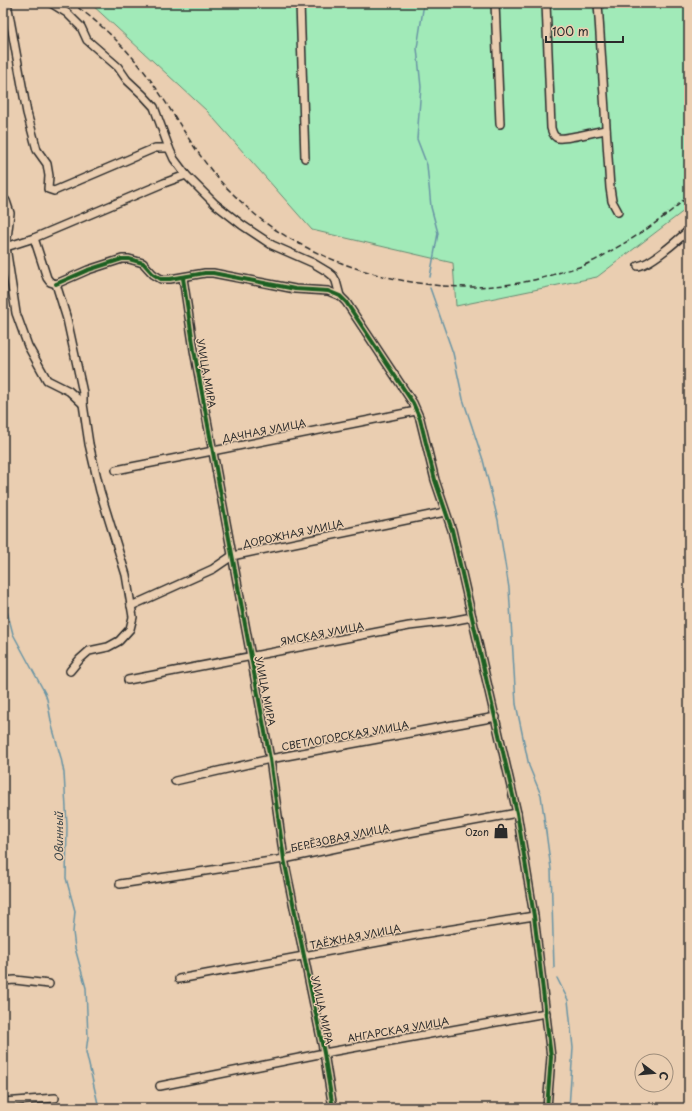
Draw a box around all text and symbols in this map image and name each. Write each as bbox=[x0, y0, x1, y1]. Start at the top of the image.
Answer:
scale bar bbox=[546, 18, 623, 44]
text: 100 m bbox=[552, 22, 589, 40]
street label: УЛИЦА МИРА bbox=[194, 337, 221, 409]
street label: ДАЧНАЯ УЛИЦА bbox=[220, 414, 307, 446]
street label: ДОРОЖНАЯ УЛИЦА bbox=[240, 515, 345, 551]
street label: ЯМСКАЯ УЛИЦА bbox=[279, 617, 365, 648]
street label: УЛИЦА МИРА bbox=[252, 655, 280, 727]
street label: СВЕТЛОГОРСКАЯ УЛИЦА bbox=[280, 716, 410, 754]
water label: Овинный bbox=[50, 811, 67, 862]
street label: БЕРЁЗОВАЯ УЛИЦА bbox=[289, 819, 391, 855]
shop icon: Ozon bbox=[492, 822, 510, 840]
place label: Ozon bbox=[465, 824, 489, 839]
street label: ТАЁЖНАЯ УЛИЦА bbox=[308, 920, 402, 952]
street label: УЛИЦА МИРА bbox=[308, 974, 338, 1046]
street label: АНГАРСКАЯ УЛИЦА bbox=[346, 1013, 450, 1045]
north arrow bbox=[634, 1053, 674, 1093]
text: С bbox=[655, 1070, 673, 1082]

